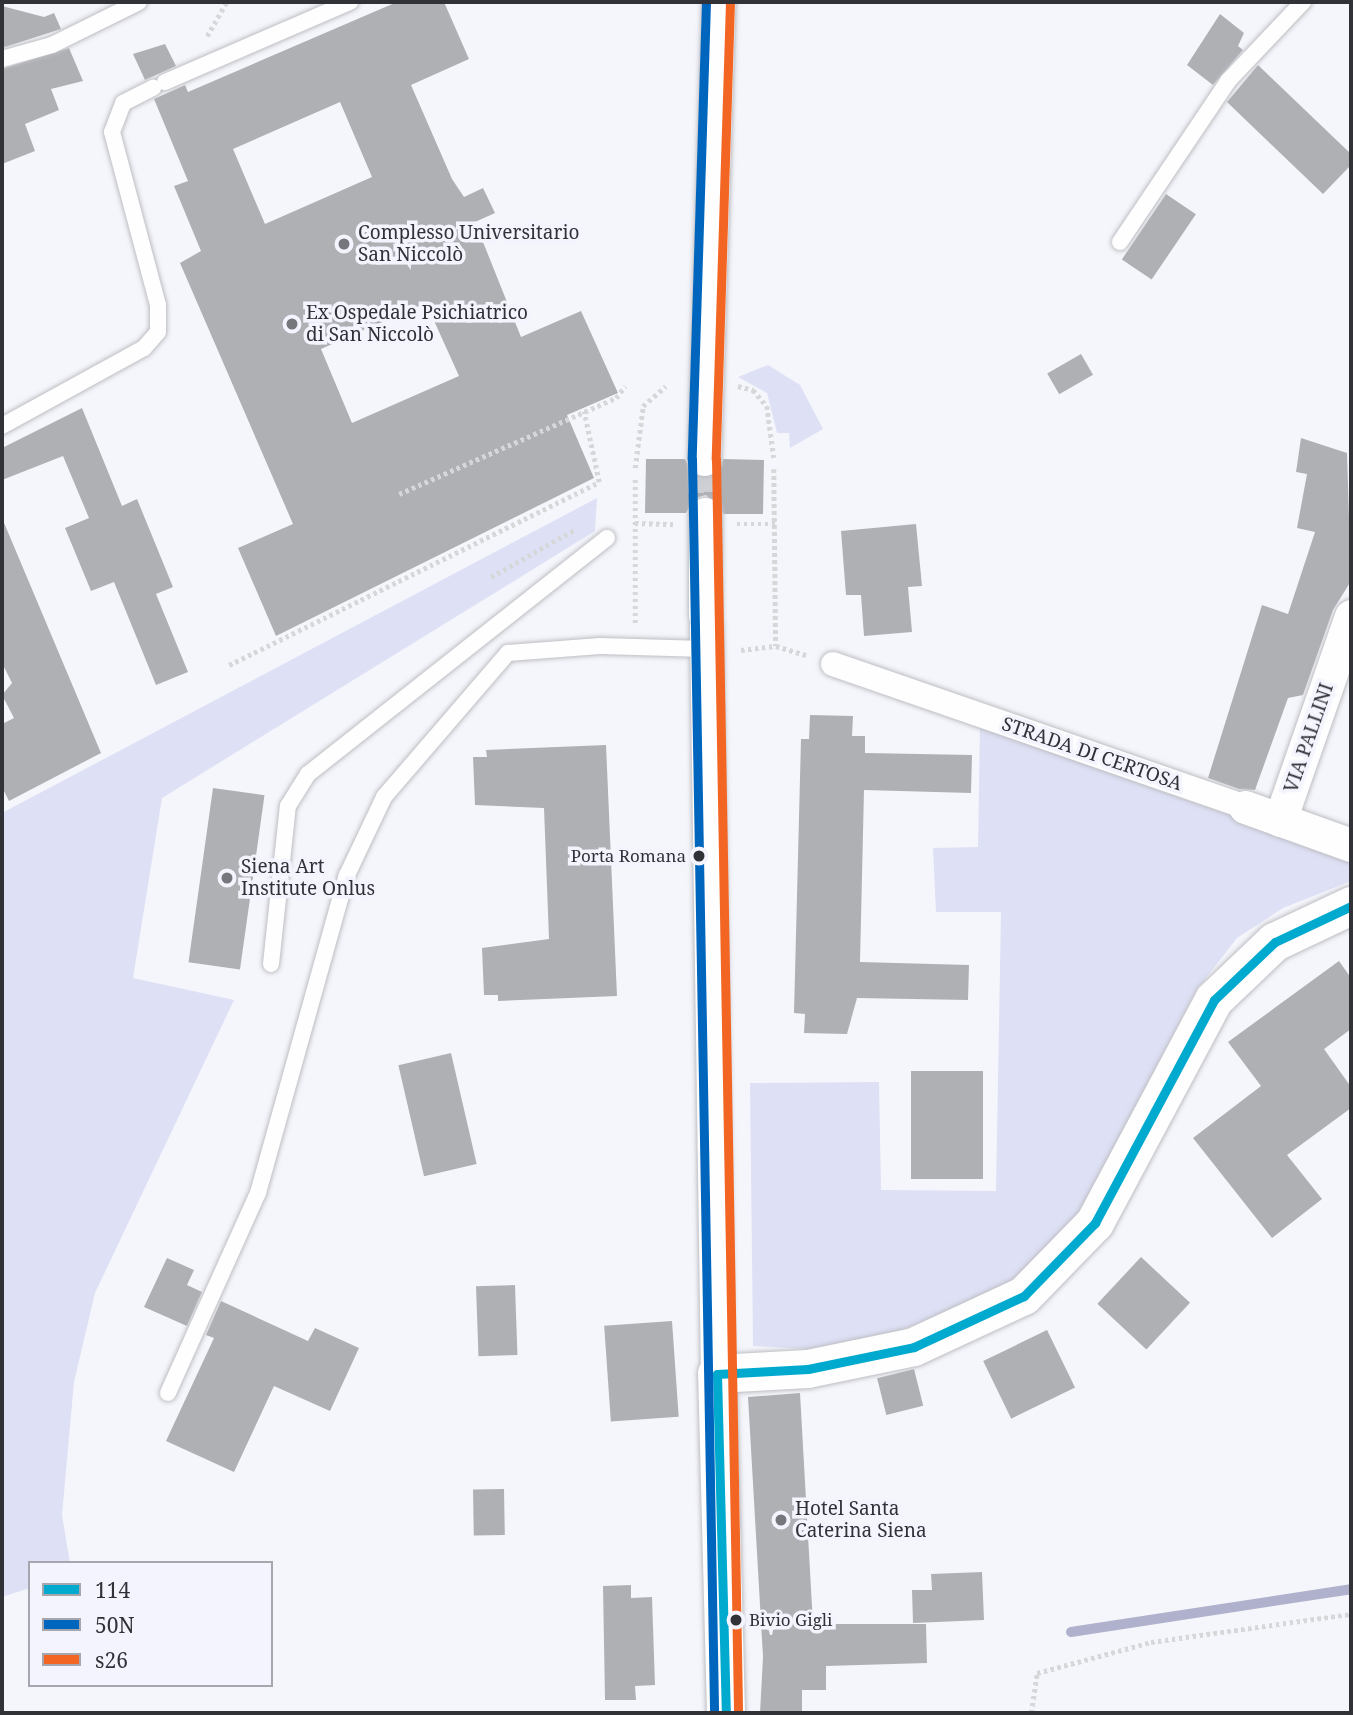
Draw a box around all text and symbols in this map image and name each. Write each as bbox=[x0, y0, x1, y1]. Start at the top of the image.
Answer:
place label: Complesso Universitario San Niccolò bbox=[358, 222, 579, 266]
marker: Complesso Universitario San Niccolò bbox=[336, 236, 352, 252]
place label: Ex Ospedale Psichiatrico di San Niccolò bbox=[306, 302, 528, 346]
marker: Ex Ospedale Psichiatrico di San Niccolò bbox=[284, 316, 300, 332]
street label: VIA PALLINI bbox=[1280, 680, 1338, 796]
street label: STRADA DI CERTOSA bbox=[999, 712, 1185, 796]
place label: Porta Romana bbox=[571, 846, 686, 866]
marker: Porta Romana bbox=[692, 849, 706, 863]
place label: Siena Art Institute Onlus bbox=[241, 856, 375, 900]
marker: Siena Art Institute Onlus bbox=[219, 870, 235, 886]
place label: Hotel Santa Caterina Siena bbox=[795, 1498, 927, 1542]
marker: Hotel Santa Caterina Siena bbox=[773, 1512, 789, 1528]
legend bbox=[28, 1561, 273, 1687]
text: 114 bbox=[95, 1576, 130, 1604]
place label: Bivio Gigli bbox=[749, 1610, 833, 1630]
text: 50N bbox=[95, 1611, 135, 1639]
marker: Bivio Gigli bbox=[729, 1613, 743, 1627]
text: s26 bbox=[95, 1646, 128, 1674]

